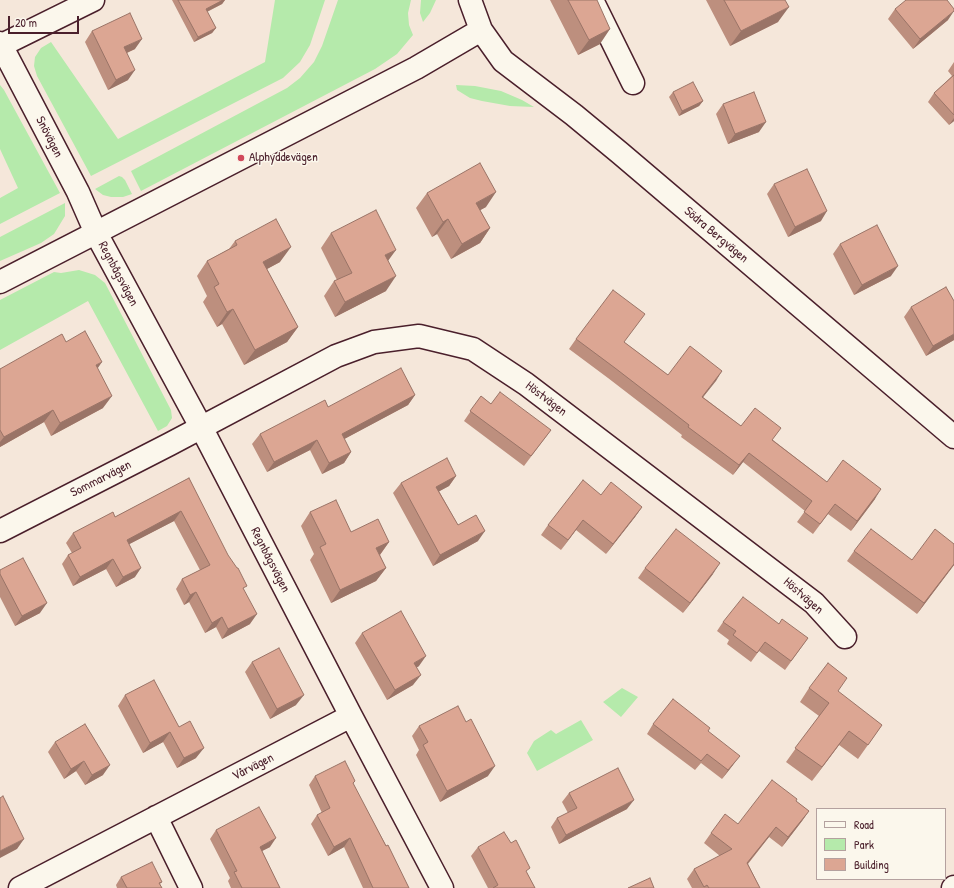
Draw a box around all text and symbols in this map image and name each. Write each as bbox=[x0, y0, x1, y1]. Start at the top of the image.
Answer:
scale bar bbox=[10, 8, 81, 34]
text: 20 m bbox=[15, 14, 37, 31]
street label: Snövägen bbox=[32, 114, 66, 160]
place label: Alphyddevägen bbox=[249, 150, 318, 166]
marker: Alphyddevägen bbox=[236, 153, 246, 163]
street label: Södra Bergvägen bbox=[681, 204, 751, 266]
street label: Regnbågsvägen bbox=[94, 239, 142, 309]
street label: Höstvägen bbox=[522, 378, 570, 420]
street label: Sommarvägen bbox=[68, 457, 134, 501]
street label: Regnbågsvägen bbox=[247, 525, 293, 595]
street label: Höstvägen bbox=[780, 574, 826, 618]
street label: Vårvägen bbox=[230, 750, 276, 784]
legend bbox=[816, 808, 946, 880]
text: Road bbox=[854, 816, 874, 833]
text: Park bbox=[854, 836, 874, 853]
text: Building bbox=[854, 856, 889, 873]

